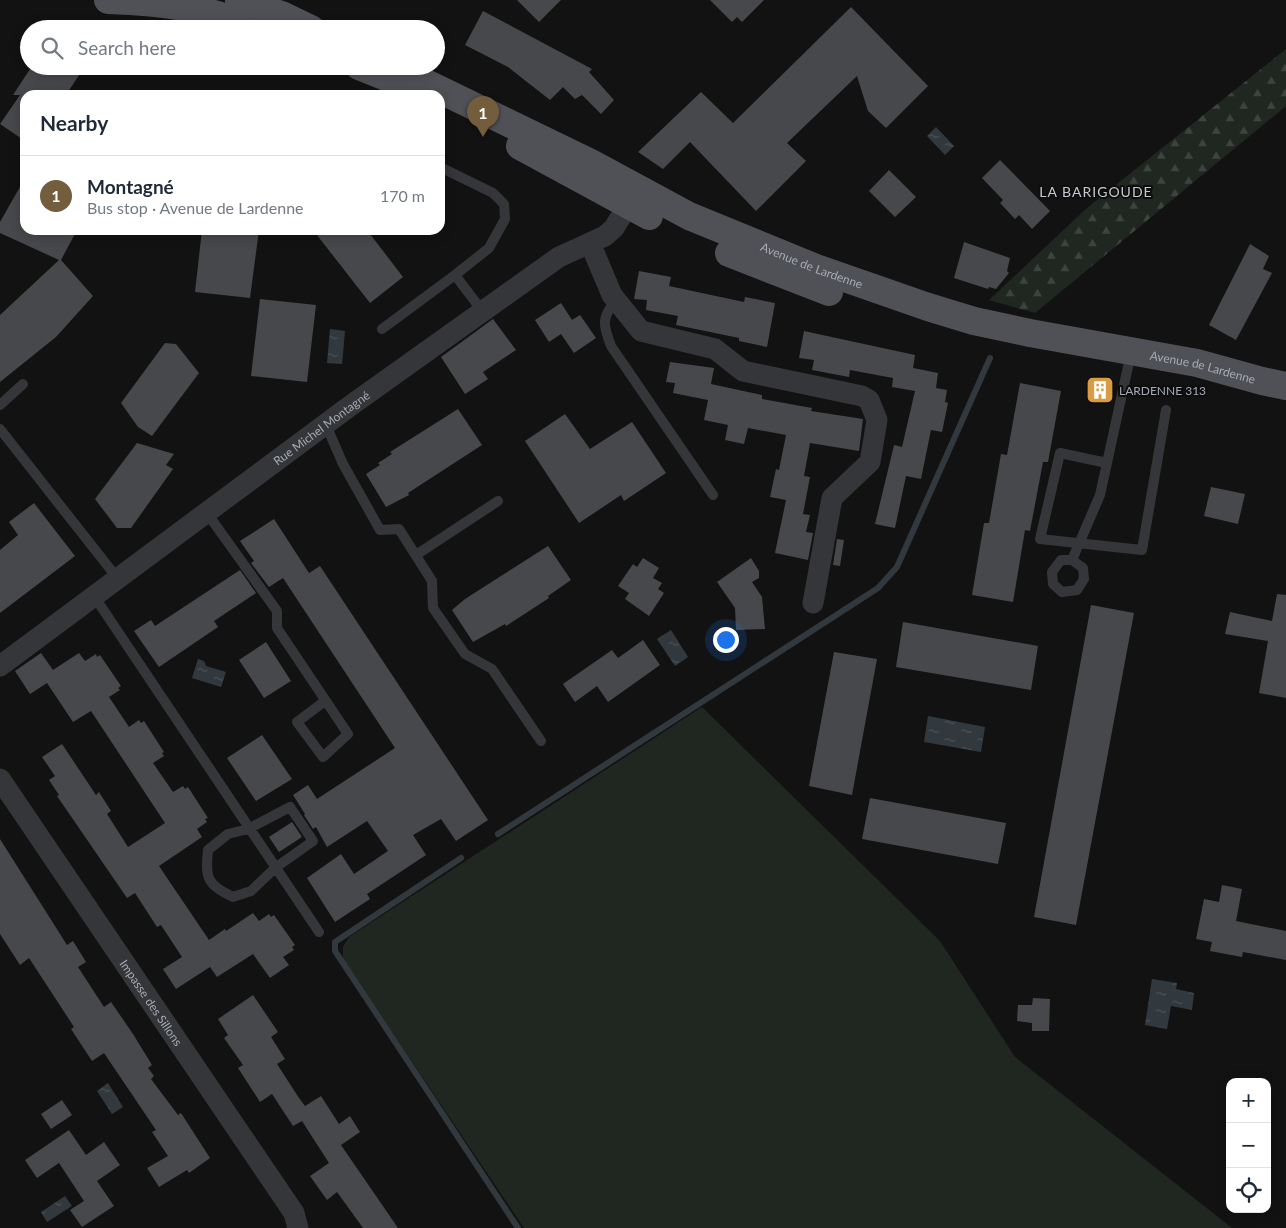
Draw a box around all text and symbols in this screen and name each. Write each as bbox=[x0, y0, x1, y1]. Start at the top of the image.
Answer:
search box bbox=[20, 20, 445, 75]
icon: search bbox=[38, 34, 66, 62]
text: Search here bbox=[78, 36, 176, 59]
pin: 1 bbox=[467, 96, 499, 137]
text: Nearby bbox=[40, 110, 108, 135]
text: Montagné bbox=[87, 175, 174, 198]
district label: LA BARIGOUDE bbox=[1039, 183, 1153, 200]
text: 1 bbox=[51, 186, 61, 205]
text: 170 m bbox=[380, 186, 425, 205]
text: Bus stop · Avenue de Lardenne bbox=[87, 198, 304, 217]
street label: Avenue de Lardenne bbox=[759, 239, 865, 291]
street label: Avenue de Lardenne bbox=[1149, 347, 1257, 386]
building icon: LARDENNE 313 bbox=[1085, 375, 1115, 405]
place label: LARDENNE 313 bbox=[1119, 383, 1206, 398]
street label: Rue Michel Montagné bbox=[270, 387, 372, 468]
your location bbox=[713, 627, 739, 653]
street label: Impasse des Sillons bbox=[117, 957, 186, 1048]
map controls bbox=[1226, 1078, 1271, 1213]
button: + bbox=[1226, 1078, 1271, 1123]
button: − bbox=[1226, 1123, 1271, 1168]
button: locate bbox=[1226, 1168, 1271, 1213]

